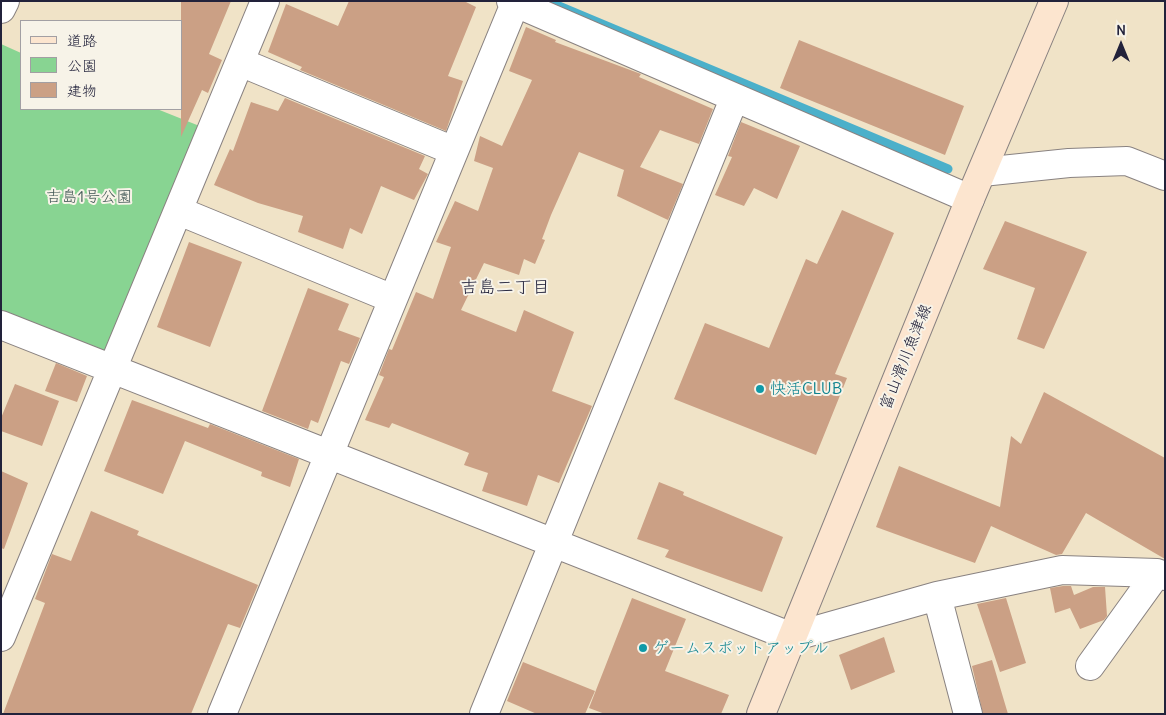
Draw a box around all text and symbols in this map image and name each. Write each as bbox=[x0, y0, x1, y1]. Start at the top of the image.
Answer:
legend bbox=[20, 20, 182, 110]
north arrow bbox=[1096, 20, 1146, 70]
text: N bbox=[1116, 21, 1126, 39]
text: 道路 bbox=[67, 31, 97, 50]
text: 公園 bbox=[67, 56, 97, 75]
text: 建物 bbox=[67, 81, 97, 100]
park label: 吉島1号公園 bbox=[46, 187, 132, 207]
district label: 吉島二丁目 bbox=[460, 277, 550, 299]
street label: 富山滑川魚津線 bbox=[876, 301, 936, 413]
place label: 快活CLUB bbox=[770, 379, 842, 399]
marker: 快活CLUB bbox=[754, 383, 766, 395]
place label: ゲームスポットアップル bbox=[653, 638, 829, 658]
marker: ゲームスポットアップル bbox=[637, 642, 649, 654]

